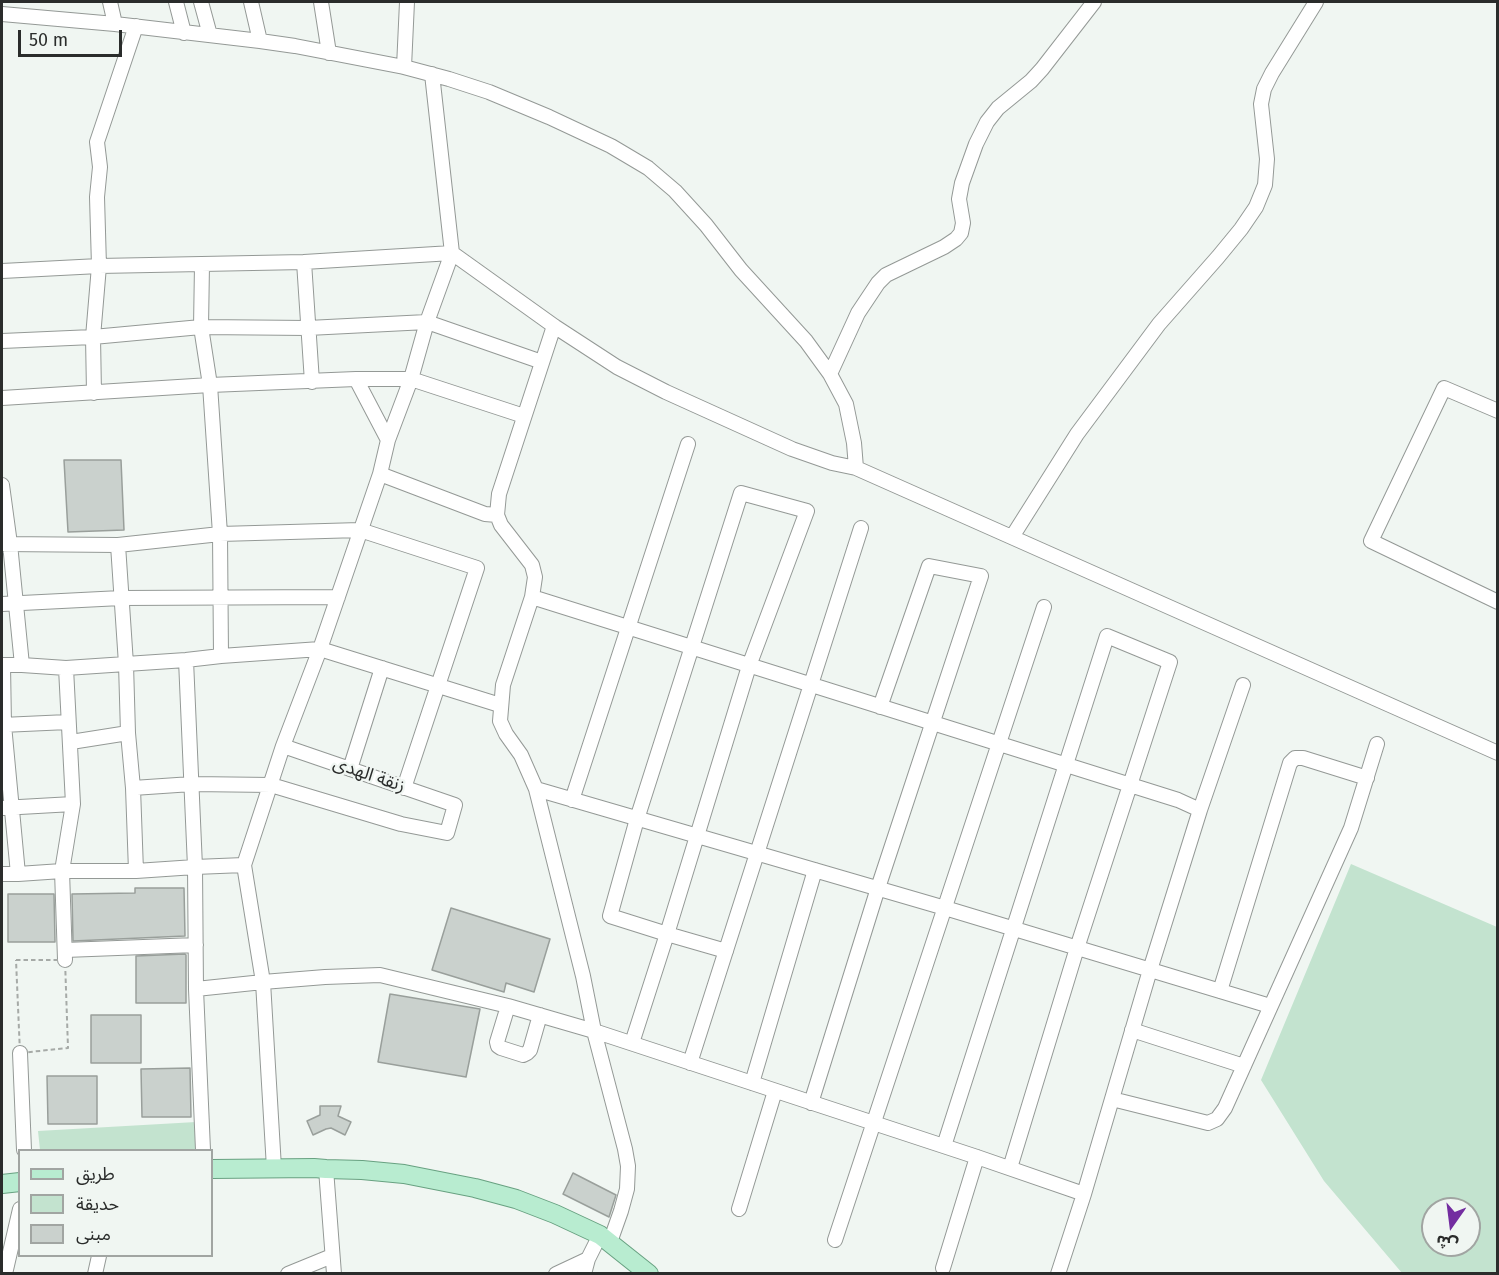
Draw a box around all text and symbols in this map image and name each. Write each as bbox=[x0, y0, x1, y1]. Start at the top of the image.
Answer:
scale bar bbox=[21, 18, 124, 56]
text: 50 m bbox=[29, 29, 68, 51]
street label: زنقة الهدى bbox=[330, 753, 408, 797]
legend bbox=[18, 1149, 213, 1257]
text: طريق bbox=[76, 1163, 115, 1185]
text: حديقة bbox=[76, 1193, 119, 1215]
north arrow bbox=[1421, 1197, 1481, 1257]
text: مبنى bbox=[76, 1223, 111, 1245]
text: ش bbox=[1434, 1231, 1460, 1255]

